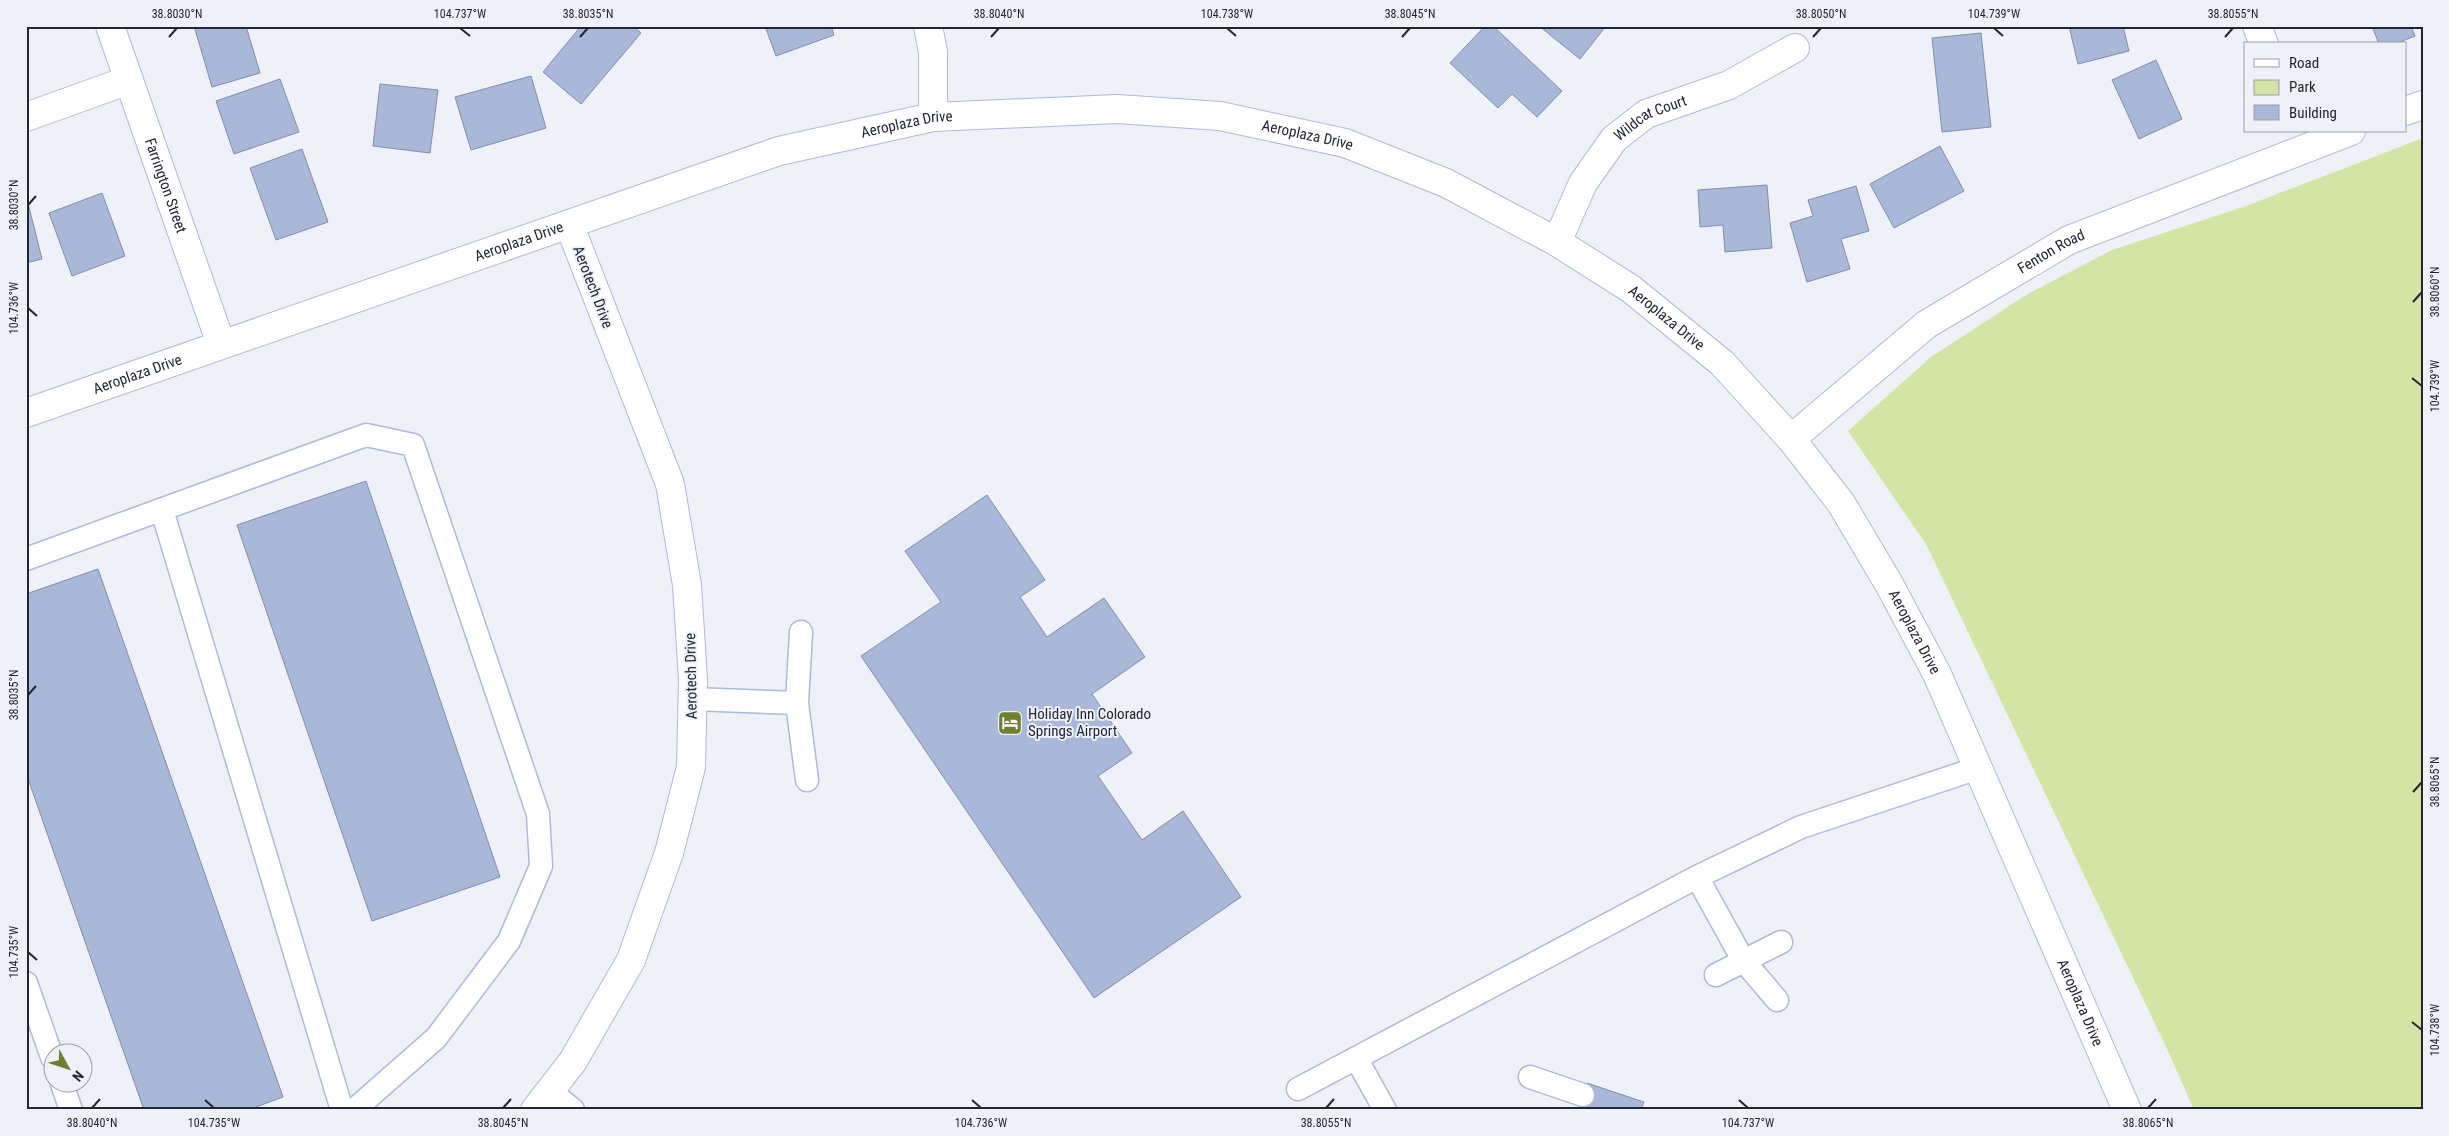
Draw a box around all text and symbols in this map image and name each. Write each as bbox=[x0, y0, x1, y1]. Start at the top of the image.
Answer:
text: 38.8030°N bbox=[152, 7, 202, 21]
text: 104.737°W bbox=[434, 7, 486, 21]
text: 38.8035°N bbox=[563, 7, 613, 21]
text: 38.8040°N bbox=[974, 7, 1024, 21]
text: 104.738°W bbox=[1201, 7, 1253, 21]
text: 38.8045°N bbox=[1385, 7, 1435, 21]
text: 38.8050°N bbox=[1796, 7, 1846, 21]
text: 104.739°W bbox=[1968, 7, 2020, 21]
text: 38.8055°N bbox=[2208, 7, 2258, 21]
legend bbox=[2244, 42, 2406, 132]
text: Road bbox=[2289, 54, 2319, 72]
text: Park bbox=[2289, 78, 2316, 96]
street label: Wildcat Court bbox=[1610, 92, 1689, 145]
text: Building bbox=[2289, 104, 2337, 122]
street label: Aeroplaza Drive bbox=[859, 107, 953, 142]
street label: Aeroplaza Drive bbox=[1260, 116, 1356, 154]
street label: Farrington Street bbox=[141, 136, 191, 235]
text: 38.8030°N bbox=[7, 180, 21, 230]
street label: Aeroplaza Drive bbox=[472, 218, 566, 265]
street label: Fenton Road bbox=[2014, 226, 2087, 277]
street label: Aerotech Drive bbox=[569, 243, 617, 331]
text: 38.8060°N bbox=[2428, 267, 2442, 317]
text: 104.736°W bbox=[7, 282, 21, 334]
street label: Aeroplaza Drive bbox=[1625, 282, 1708, 354]
street label: Aeroplaza Drive bbox=[91, 350, 184, 398]
text: 104.739°W bbox=[2428, 360, 2442, 412]
street label: Aeroplaza Drive bbox=[1885, 587, 1944, 677]
street label: Aerotech Drive bbox=[681, 633, 701, 719]
text: 38.8035°N bbox=[7, 670, 21, 720]
place label: Holiday Inn Colorado Springs Airport bbox=[1028, 705, 1151, 740]
hotel icon: Holiday Inn Colorado Springs Airport bbox=[997, 710, 1023, 736]
text: 38.8065°N bbox=[2428, 757, 2442, 807]
text: 104.735°W bbox=[7, 926, 21, 978]
street label: Aeroplaza Drive bbox=[2053, 956, 2107, 1049]
text: 104.738°W bbox=[2428, 1004, 2442, 1056]
north arrow bbox=[42, 1044, 92, 1094]
text: N bbox=[69, 1068, 87, 1085]
text: 38.8040°N bbox=[67, 1116, 117, 1130]
text: 104.735°W bbox=[188, 1116, 240, 1130]
text: 38.8045°N bbox=[478, 1116, 528, 1130]
text: 104.736°W bbox=[955, 1116, 1007, 1130]
text: 38.8055°N bbox=[1301, 1116, 1351, 1130]
text: 104.737°W bbox=[1722, 1116, 1774, 1130]
text: 38.8065°N bbox=[2123, 1116, 2173, 1130]

